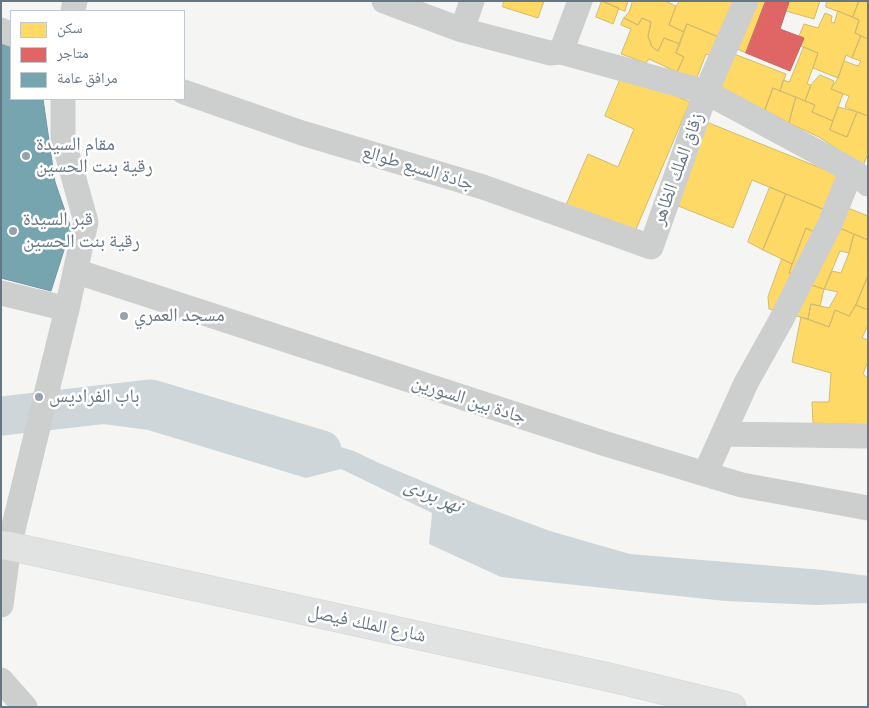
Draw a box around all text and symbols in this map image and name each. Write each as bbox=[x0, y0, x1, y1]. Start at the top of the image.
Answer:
legend bbox=[10, 10, 185, 100]
text: سكن bbox=[57, 18, 83, 37]
text: متاجر bbox=[57, 43, 89, 62]
text: مرافق عامة bbox=[57, 68, 118, 87]
street label: زقاق الملك الظاهر bbox=[647, 110, 709, 228]
place label: مقام السيدة رقية بنت الحسين bbox=[36, 134, 153, 178]
street label: جادة السبع طوالع bbox=[360, 140, 476, 196]
marker: مقام السيدة رقية بنت الحسين bbox=[20, 150, 32, 162]
place label: قبر السيدة رقية بنت الحسين bbox=[23, 209, 140, 253]
marker: قبر السيدة رقية بنت الحسين bbox=[7, 225, 19, 237]
place label: مسجد العمري bbox=[134, 305, 225, 327]
marker: مسجد العمري bbox=[118, 310, 130, 322]
street label: جادة بين السورين bbox=[409, 371, 529, 429]
place label: باب الفراديس bbox=[49, 386, 140, 408]
marker: باب الفراديس bbox=[33, 391, 45, 403]
water label: نهر بردى bbox=[401, 473, 465, 519]
street label: شارع الملك فيصل bbox=[306, 600, 428, 648]

